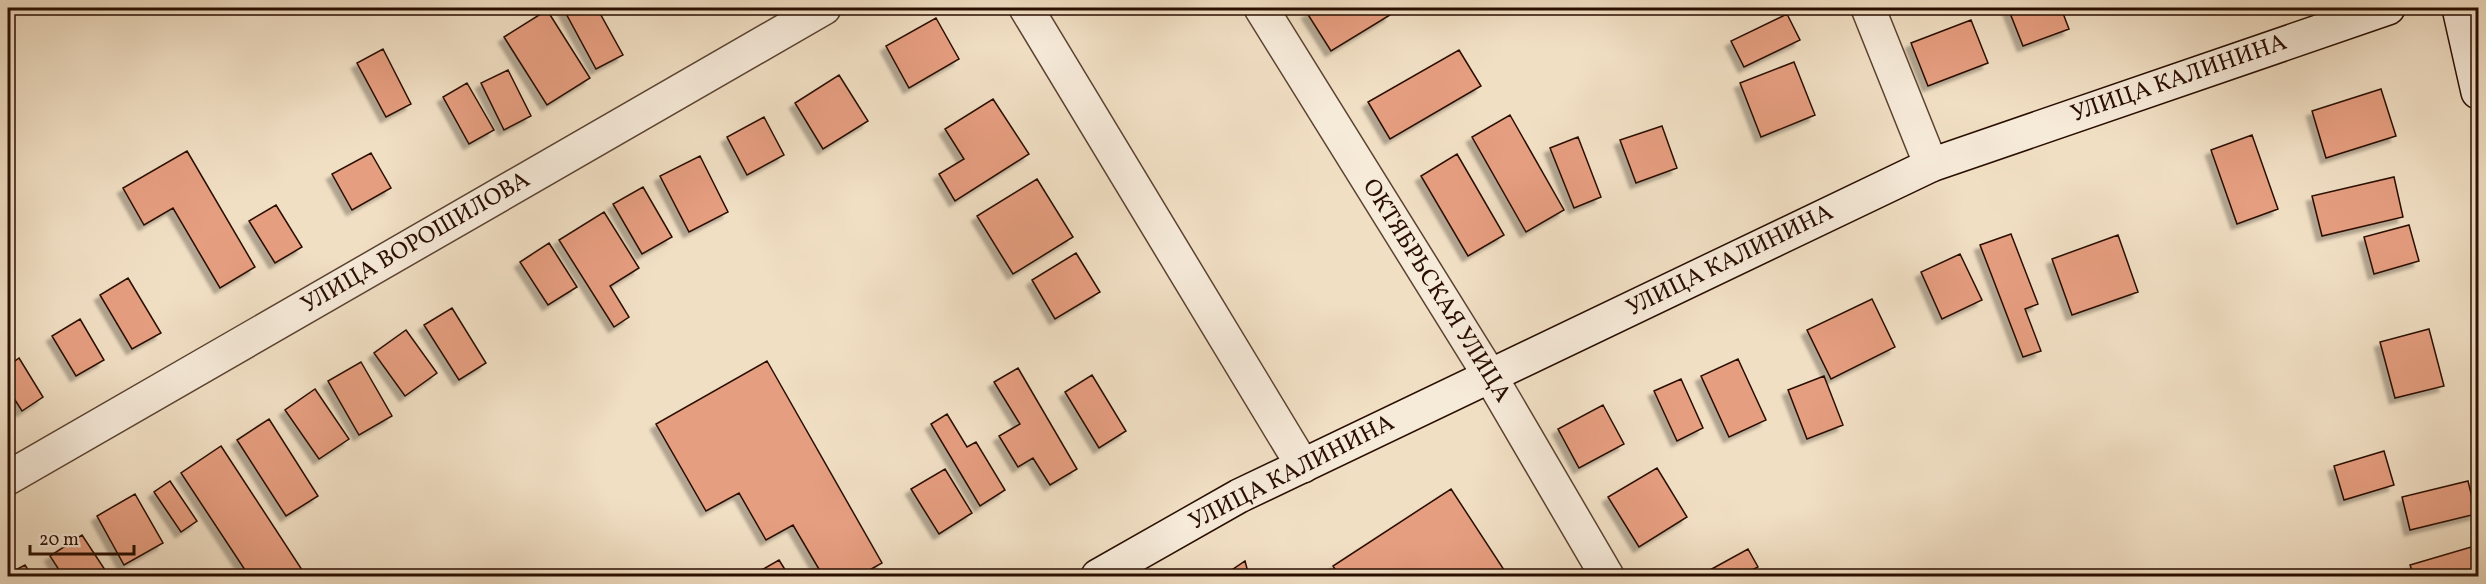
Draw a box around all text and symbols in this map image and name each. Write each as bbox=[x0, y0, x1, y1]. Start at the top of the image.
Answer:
street label: УЛИЦА КАЛИНИНА bbox=[2066, 26, 2292, 132]
street label: УЛИЦА ВОРОШИЛОВА bbox=[295, 163, 537, 322]
street label: ОКТЯБРЬСКАЯ УЛИЦА bbox=[1353, 173, 1519, 410]
street label: УЛИЦА КАЛИНИНА bbox=[1621, 196, 1839, 326]
street label: УЛИЦА КАЛИНИНА bbox=[1183, 406, 1401, 540]
scale bar bbox=[30, 518, 134, 556]
text: 20 m bbox=[39, 528, 79, 553]

